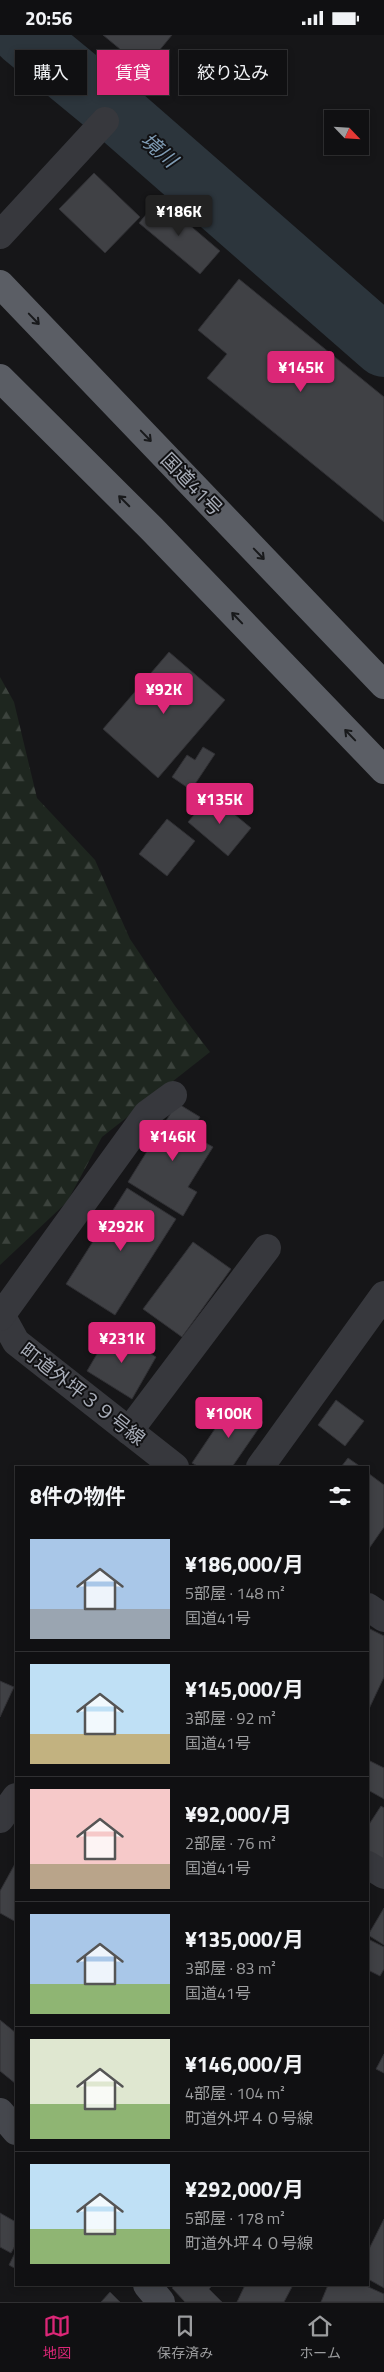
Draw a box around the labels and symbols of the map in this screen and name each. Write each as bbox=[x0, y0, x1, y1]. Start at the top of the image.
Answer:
north arrow bbox=[324, 110, 369, 155]
water label: 境川 bbox=[134, 125, 186, 176]
pin: ¥186K bbox=[144, 195, 214, 237]
one-way arrow bbox=[28, 313, 40, 325]
pin: ¥145K bbox=[266, 351, 336, 393]
one-way arrow bbox=[140, 430, 152, 443]
street label: 国道41号 bbox=[155, 445, 230, 522]
one-way arrow bbox=[118, 495, 130, 507]
one-way arrow bbox=[253, 548, 265, 560]
one-way arrow bbox=[231, 611, 243, 624]
pin: ¥92K bbox=[134, 673, 194, 715]
one-way arrow bbox=[344, 728, 356, 741]
pin: ¥135K bbox=[185, 783, 255, 825]
pin: ¥146K bbox=[138, 1119, 208, 1162]
pin: ¥292K bbox=[86, 1209, 156, 1252]
pin: ¥231K bbox=[87, 1321, 157, 1364]
street label: 町道外坪３９号線 bbox=[14, 1335, 152, 1452]
pin: ¥100K bbox=[194, 1397, 264, 1439]

